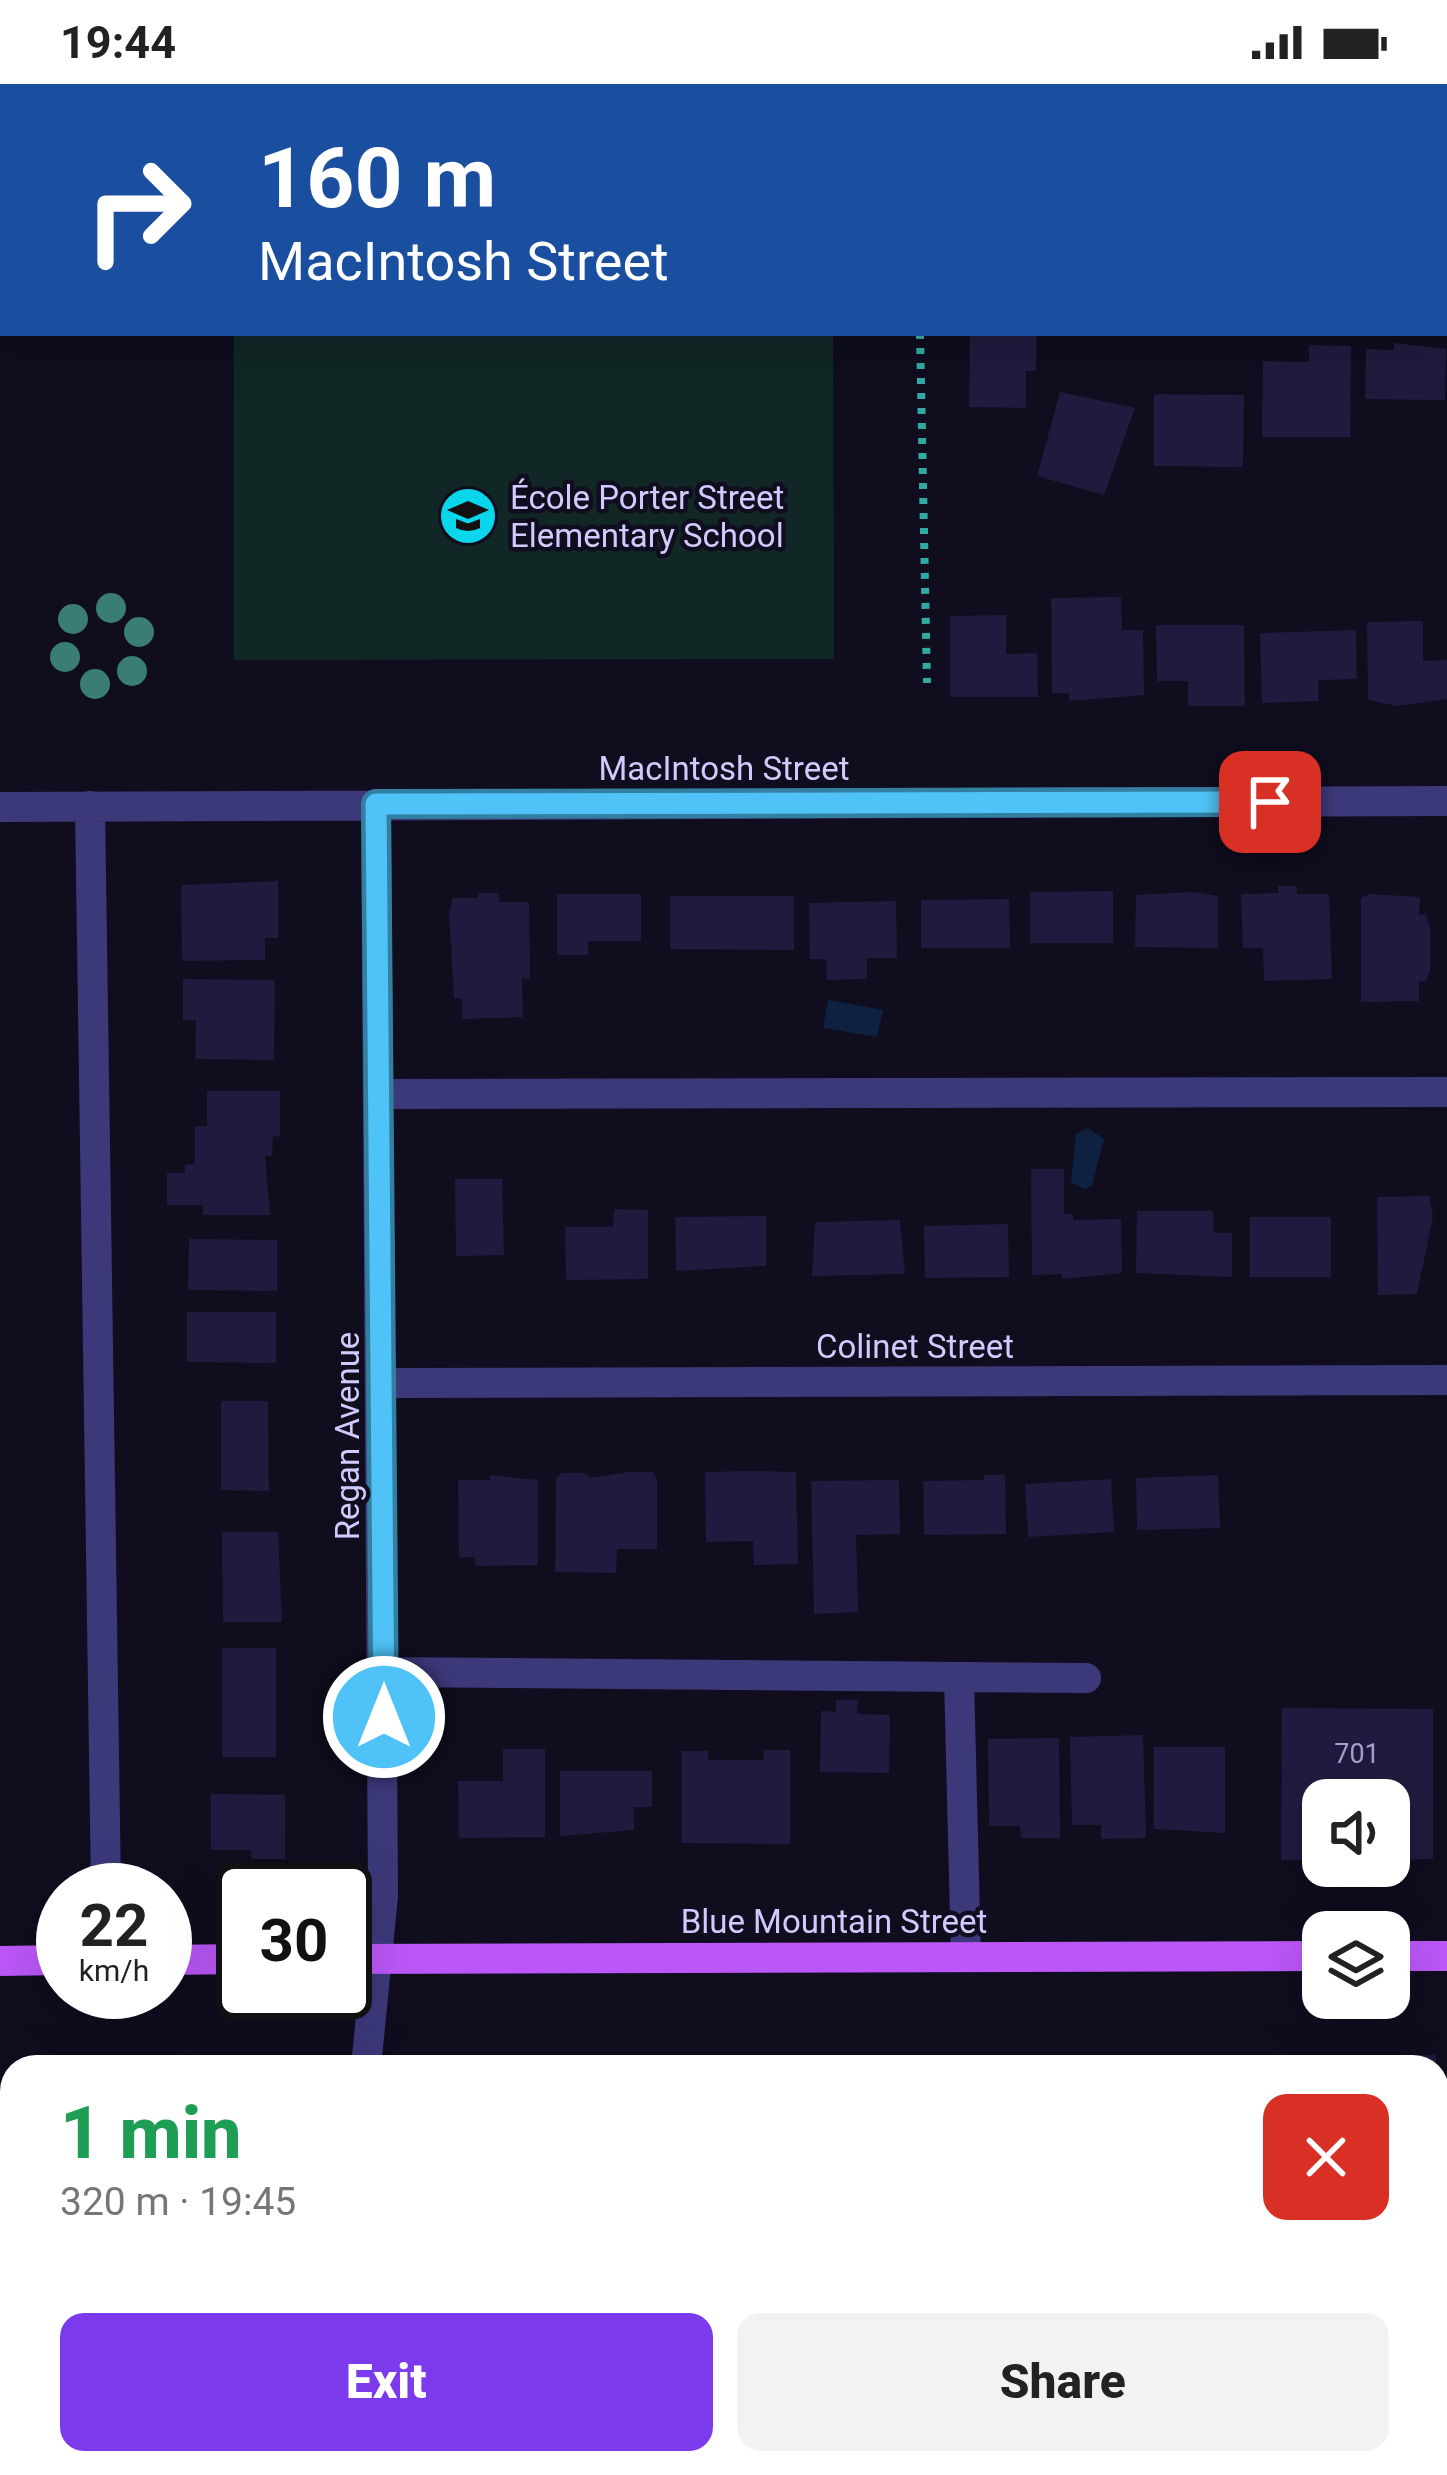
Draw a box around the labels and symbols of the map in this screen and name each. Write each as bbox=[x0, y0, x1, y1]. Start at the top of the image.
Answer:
place label: École Porter Street Elementary School bbox=[510, 478, 784, 555]
school or university icon: École Porter Street Elementary School bbox=[437, 485, 499, 547]
street label: MacIntosh Street bbox=[599, 749, 849, 788]
pin bbox=[1219, 751, 1321, 853]
street label: Colinet Street bbox=[816, 1327, 1014, 1366]
street label: Regan Avenue bbox=[328, 1332, 367, 1540]
position arrow bbox=[321, 1654, 447, 1780]
house number: 701 bbox=[1334, 1738, 1380, 1770]
speed limit sign: 30 bbox=[216, 1863, 372, 2019]
street label: Blue Mountain Street bbox=[681, 1902, 987, 1941]

